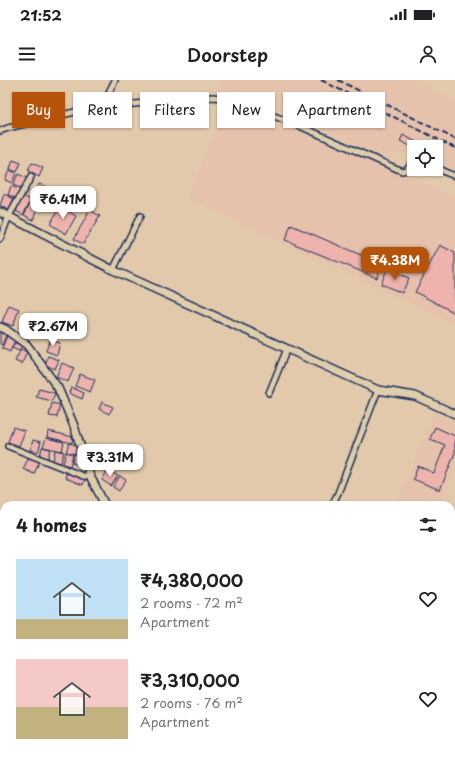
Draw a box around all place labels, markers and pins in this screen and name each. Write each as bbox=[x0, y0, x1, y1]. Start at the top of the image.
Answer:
pin: ₹6.41M bbox=[30, 186, 96, 220]
pin: ₹4.38M bbox=[362, 247, 428, 281]
pin: ₹2.67M bbox=[20, 313, 86, 347]
pin: ₹3.31M bbox=[77, 444, 143, 478]

